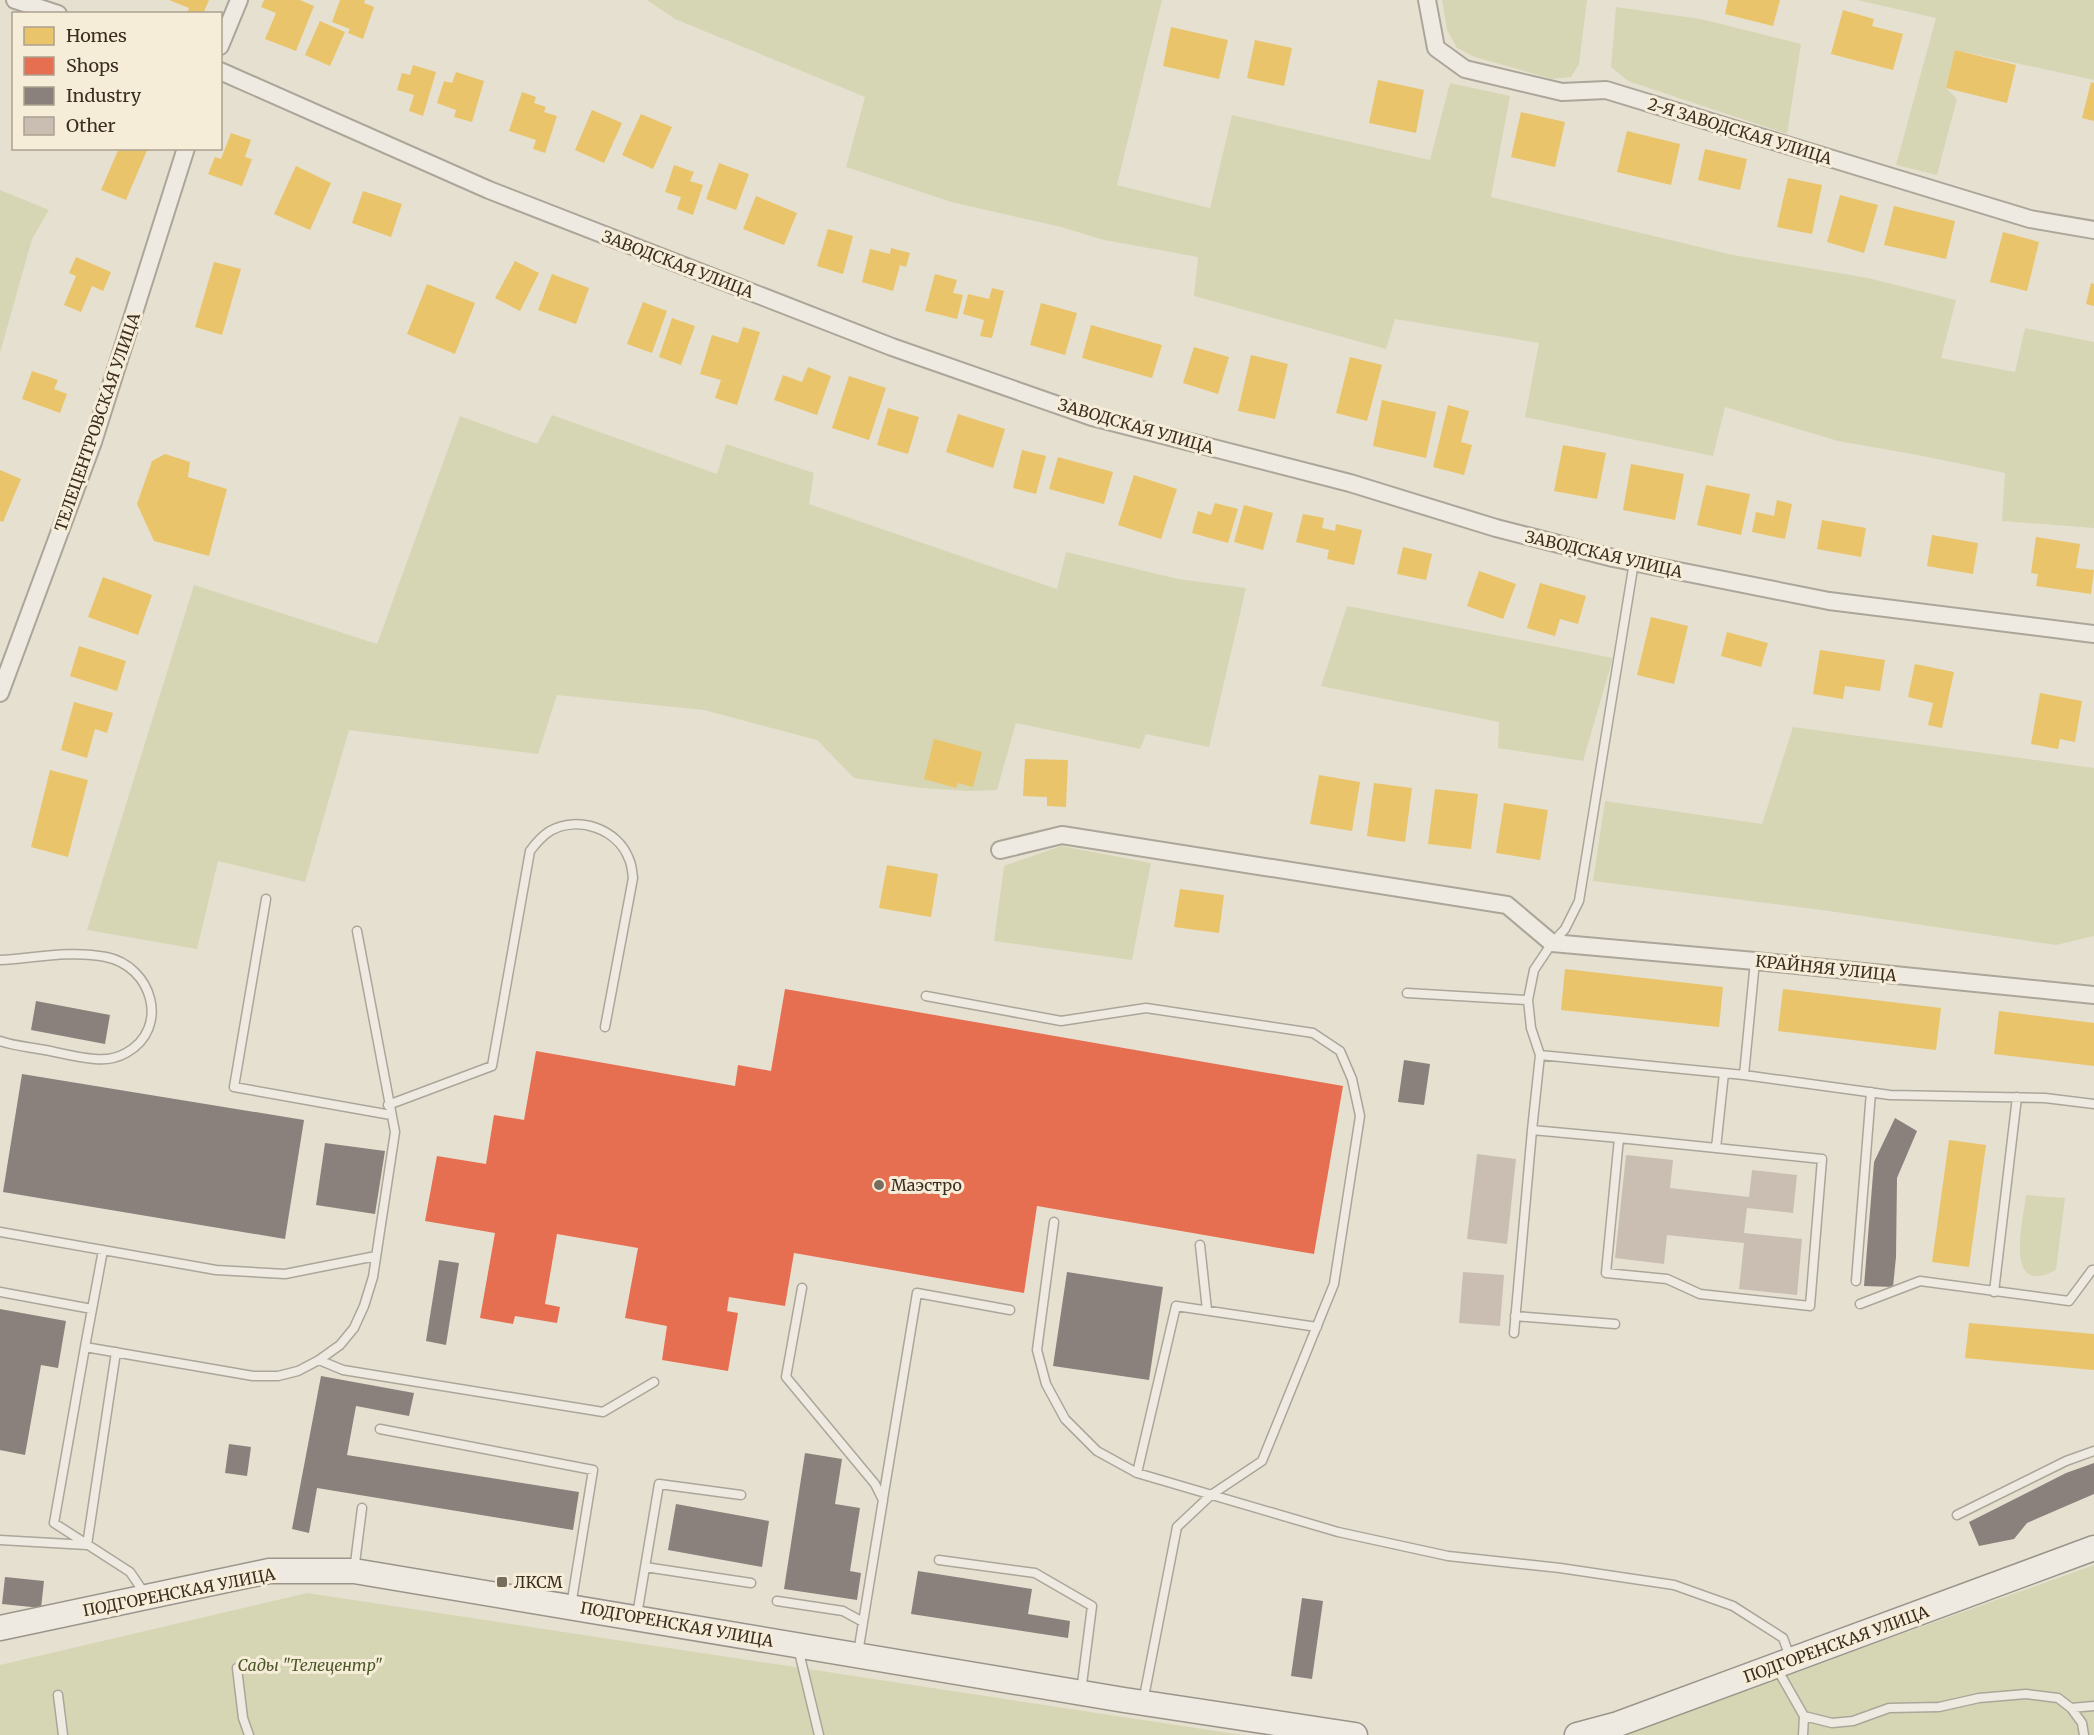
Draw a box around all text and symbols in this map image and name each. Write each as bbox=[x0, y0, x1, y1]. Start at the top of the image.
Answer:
legend bbox=[12, 12, 222, 150]
text: Homes bbox=[66, 24, 127, 47]
text: Shops bbox=[66, 54, 119, 77]
text: Industry bbox=[66, 84, 142, 107]
street label: 2-Я ЗАВОДСКАЯ УЛИЦА bbox=[1646, 93, 1835, 169]
text: Other bbox=[66, 114, 116, 137]
street label: ЗАВОДСКАЯ УЛИЦА bbox=[599, 226, 757, 302]
street label: ТЕЛЕЦЕНТРОВСКАЯ УЛИЦА bbox=[50, 309, 144, 534]
street label: ЗАВОДСКАЯ УЛИЦА bbox=[1056, 394, 1217, 458]
street label: ЗАВОДСКАЯ УЛИЦА bbox=[1523, 526, 1685, 582]
street label: КРАЙНЯЯ УЛИЦА bbox=[1754, 951, 1898, 985]
place label: Маэстро bbox=[891, 1175, 962, 1195]
marker: Маэстро bbox=[872, 1178, 886, 1192]
street label: ПОДГОРЕНСКАЯ УЛИЦА bbox=[81, 1563, 278, 1620]
place label: ЛКСМ bbox=[514, 1572, 563, 1592]
marker: ЛКСМ bbox=[495, 1575, 509, 1589]
street label: ПОДГОРЕНСКАЯ УЛИЦА bbox=[579, 1597, 776, 1651]
street label: ПОДГОРЕНСКАЯ УЛИЦА bbox=[1741, 1601, 1932, 1687]
park label: Сады "Телецентр" bbox=[238, 1655, 382, 1675]

